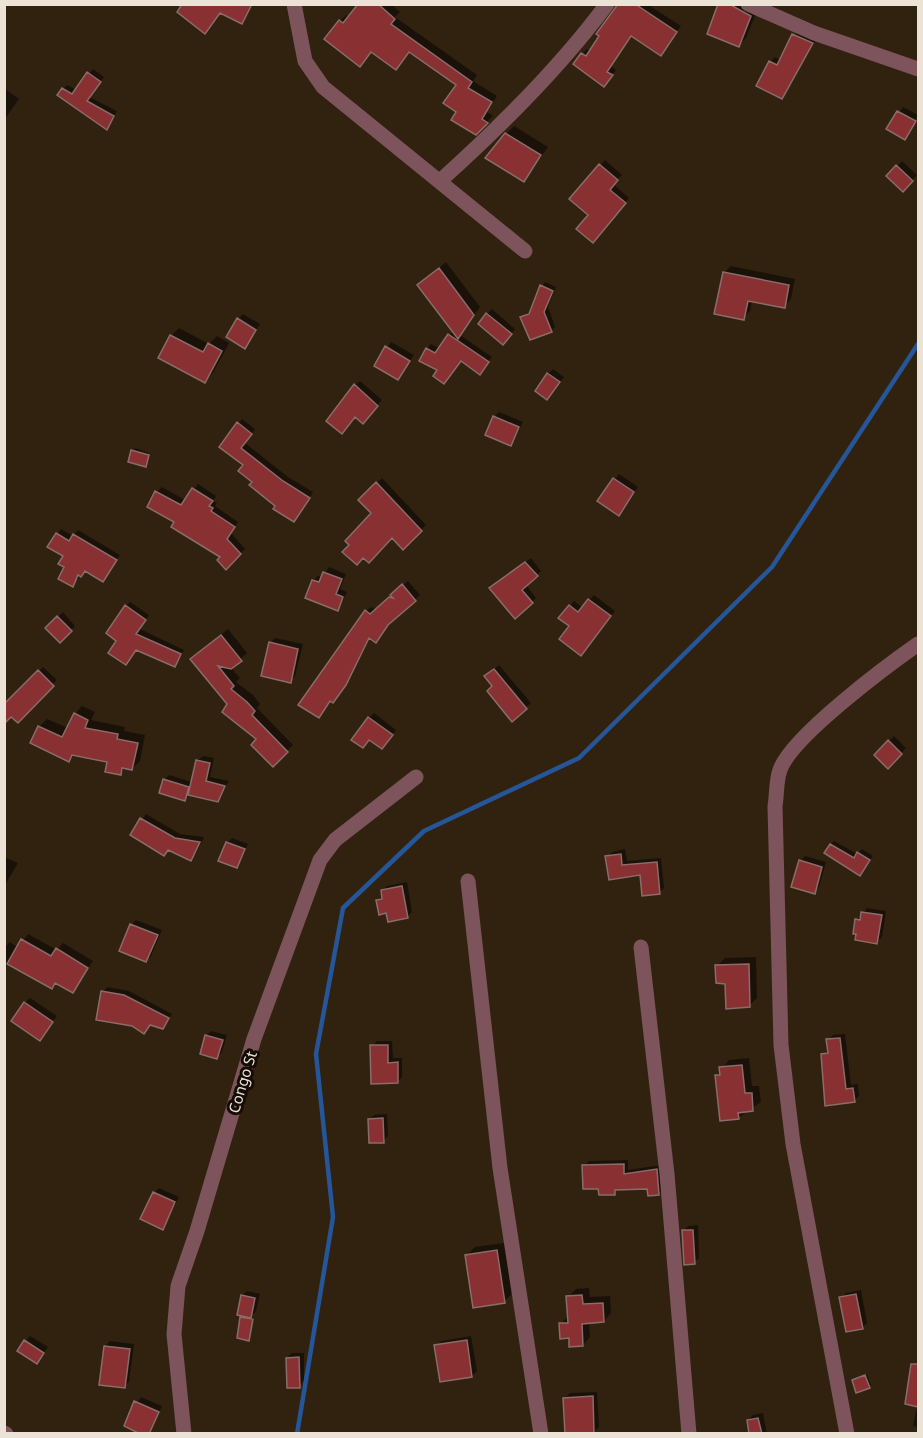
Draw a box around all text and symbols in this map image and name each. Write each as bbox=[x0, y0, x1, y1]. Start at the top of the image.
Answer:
street label: Congo St bbox=[223, 1048, 261, 1115]

